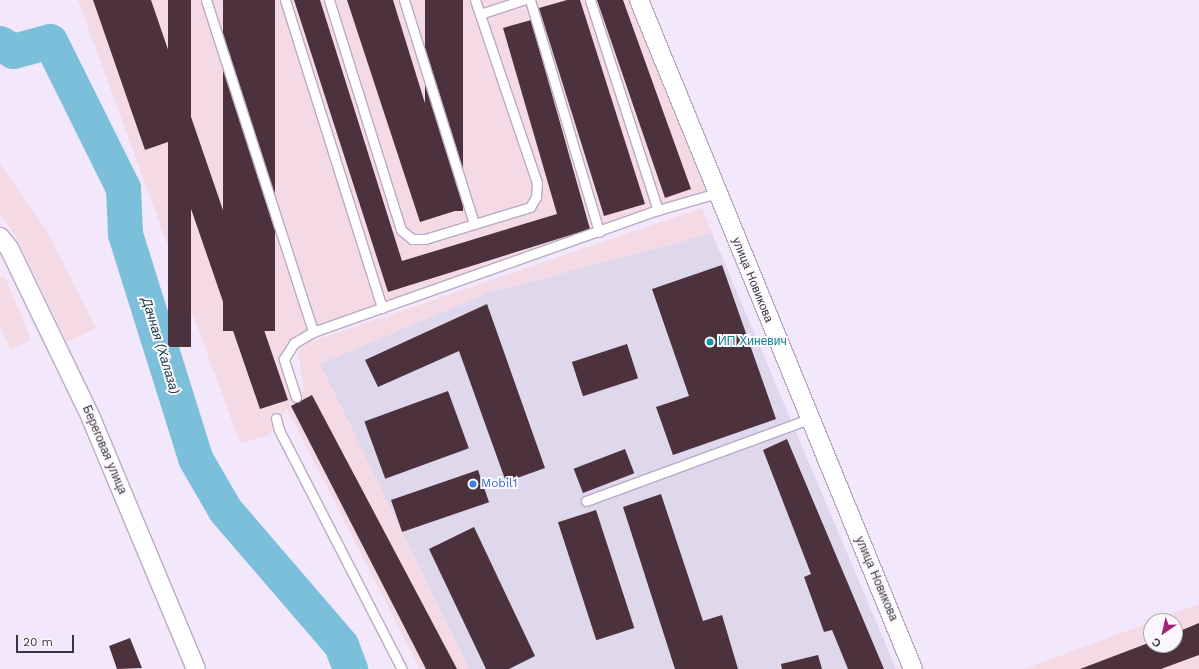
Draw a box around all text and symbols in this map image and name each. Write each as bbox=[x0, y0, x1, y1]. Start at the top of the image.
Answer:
street label: улица Новикова bbox=[728, 235, 776, 325]
water label: Дачная (Халаза) bbox=[138, 296, 182, 396]
place label: ИП Хиневич bbox=[718, 335, 787, 349]
marker: ИП Хиневич bbox=[705, 337, 715, 347]
street label: Береговая улица bbox=[79, 403, 129, 497]
place label: Mobil1 bbox=[481, 477, 517, 491]
marker: Mobil1 bbox=[468, 479, 478, 489]
street label: улица Новикова bbox=[852, 535, 900, 623]
north arrow bbox=[1143, 613, 1183, 653]
scale bar bbox=[18, 627, 76, 653]
text: 20 m bbox=[23, 635, 53, 649]
text: С bbox=[1150, 635, 1164, 650]

